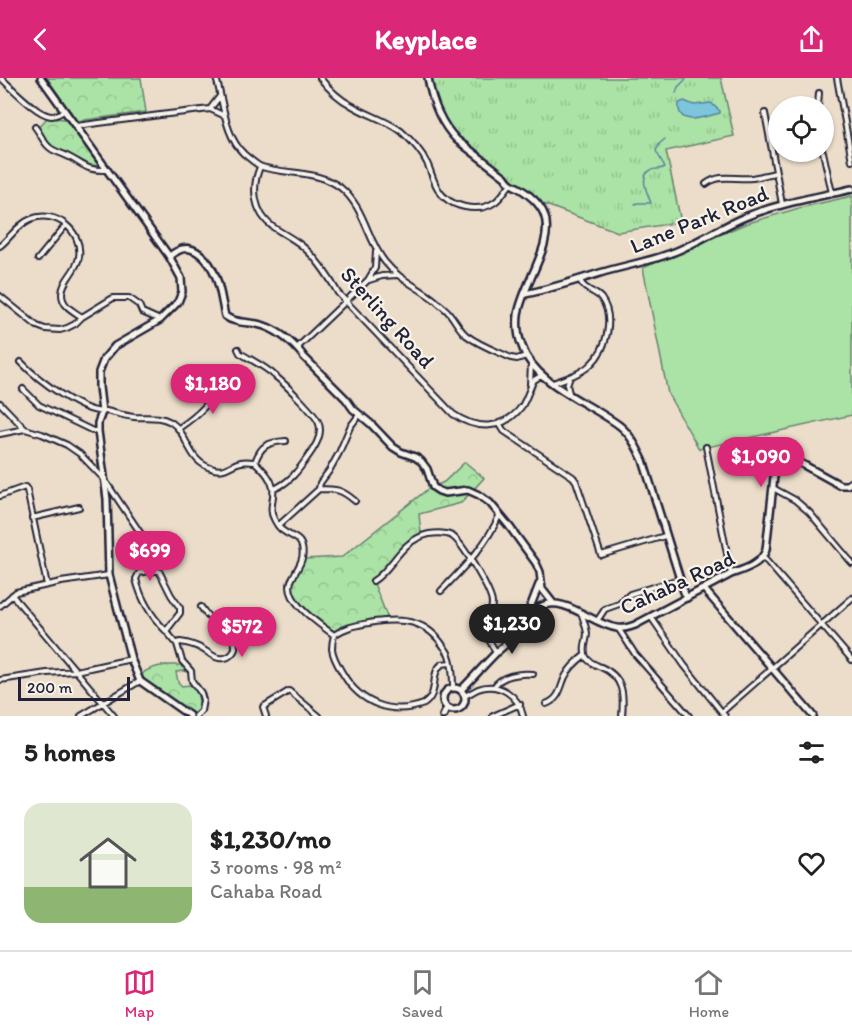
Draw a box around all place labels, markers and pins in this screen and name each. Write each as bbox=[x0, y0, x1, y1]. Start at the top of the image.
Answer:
pin: $1,180 bbox=[164, 364, 262, 415]
pin: $1,090 bbox=[712, 437, 810, 488]
pin: $699 bbox=[114, 531, 186, 582]
pin: $1,230 bbox=[463, 604, 561, 655]
pin: $572 bbox=[206, 607, 278, 658]

